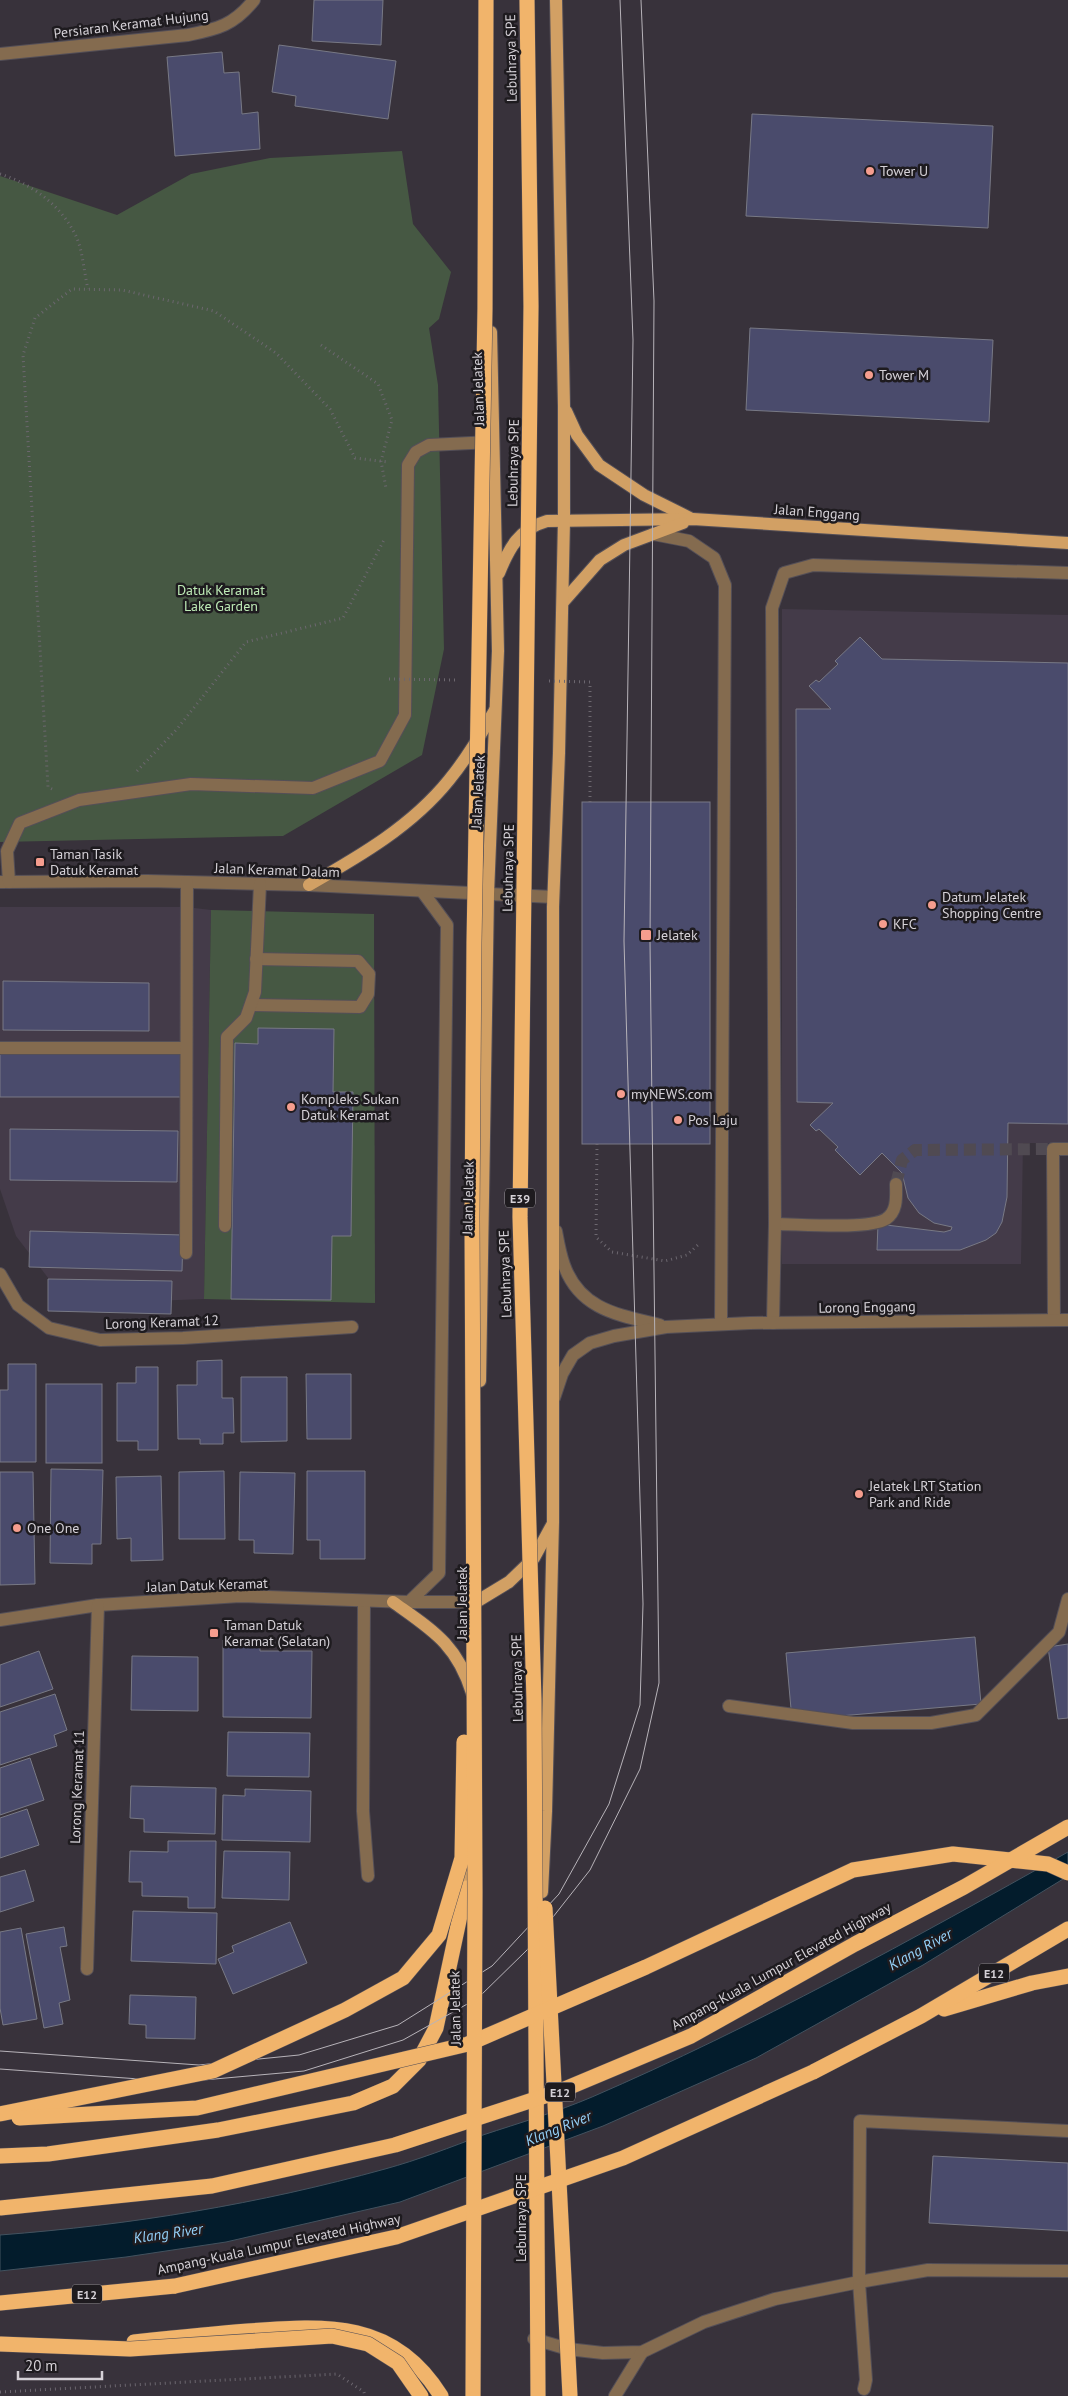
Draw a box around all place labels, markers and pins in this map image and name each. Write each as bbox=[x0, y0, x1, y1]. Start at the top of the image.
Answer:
place label: Tower U bbox=[880, 162, 928, 180]
marker: Tower U bbox=[864, 165, 876, 177]
place label: Tower M bbox=[879, 366, 929, 384]
marker: Tower M bbox=[863, 369, 875, 381]
place label: Taman Tasik Datuk Keramat bbox=[50, 845, 138, 879]
marker: Taman Tasik Datuk Keramat bbox=[34, 856, 46, 868]
place label: Datum Jelatek Shopping Centre bbox=[942, 888, 1041, 922]
marker: Datum Jelatek Shopping Centre bbox=[926, 899, 938, 911]
place label: KFC bbox=[893, 915, 917, 933]
marker: KFC bbox=[877, 918, 889, 930]
place label: Jelatek bbox=[656, 926, 698, 944]
marker: Jelatek bbox=[639, 928, 653, 942]
place label: myNEWS.com bbox=[631, 1085, 713, 1103]
marker: myNEWS.com bbox=[615, 1088, 627, 1100]
place label: Kompleks Sukan Datuk Keramat bbox=[301, 1090, 399, 1124]
marker: Kompleks Sukan Datuk Keramat bbox=[285, 1101, 297, 1113]
place label: Pos Laju bbox=[688, 1111, 738, 1129]
marker: Pos Laju bbox=[672, 1114, 684, 1126]
place label: Jelatek LRT Station Park and Ride bbox=[868, 1477, 981, 1511]
marker: Jelatek LRT Station Park and Ride bbox=[853, 1488, 865, 1500]
place label: One One bbox=[27, 1519, 79, 1537]
marker: One One bbox=[11, 1522, 23, 1534]
place label: Taman Datuk Keramat (Selatan) bbox=[224, 1616, 330, 1650]
marker: Taman Datuk Keramat (Selatan) bbox=[208, 1627, 220, 1639]

